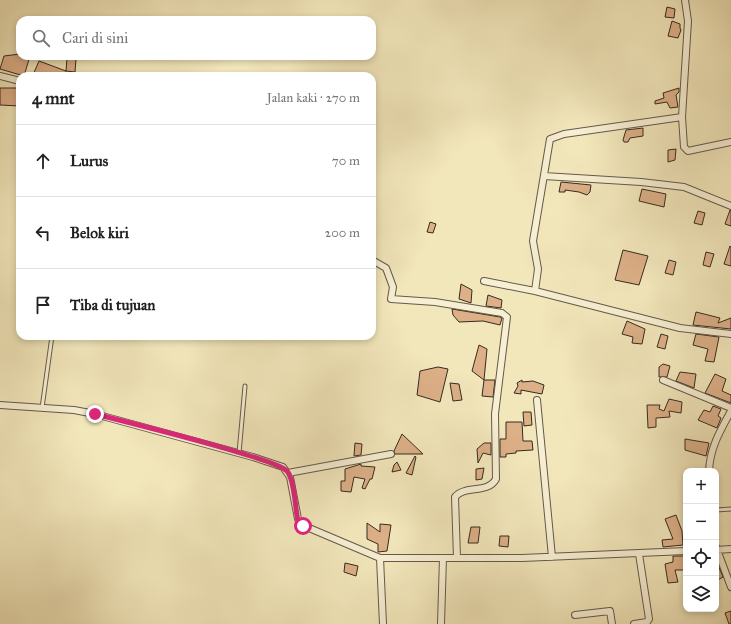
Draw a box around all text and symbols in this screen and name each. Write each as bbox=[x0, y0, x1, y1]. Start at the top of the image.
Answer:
search box bbox=[16, 16, 376, 60]
icon: search bbox=[30, 27, 52, 49]
text: Cari di sini bbox=[62, 29, 128, 47]
text: 4 mnt bbox=[32, 88, 75, 109]
text: Jalan kaki · 270 m bbox=[267, 90, 360, 106]
icon: ahead bbox=[32, 150, 54, 172]
text: Lurus bbox=[70, 152, 108, 170]
text: 70 m bbox=[332, 153, 360, 169]
icon: left bbox=[32, 222, 54, 244]
text: Belok kiri bbox=[70, 224, 129, 242]
text: 200 m bbox=[325, 225, 360, 241]
icon: arrive bbox=[32, 294, 54, 316]
text: Tiba di tujuan bbox=[70, 296, 155, 314]
route end bbox=[86, 405, 104, 423]
map controls bbox=[683, 468, 719, 612]
button: + bbox=[683, 468, 719, 504]
button: − bbox=[683, 504, 719, 540]
route start bbox=[294, 517, 312, 535]
button: locate bbox=[683, 540, 719, 576]
button: layers bbox=[683, 576, 719, 612]

